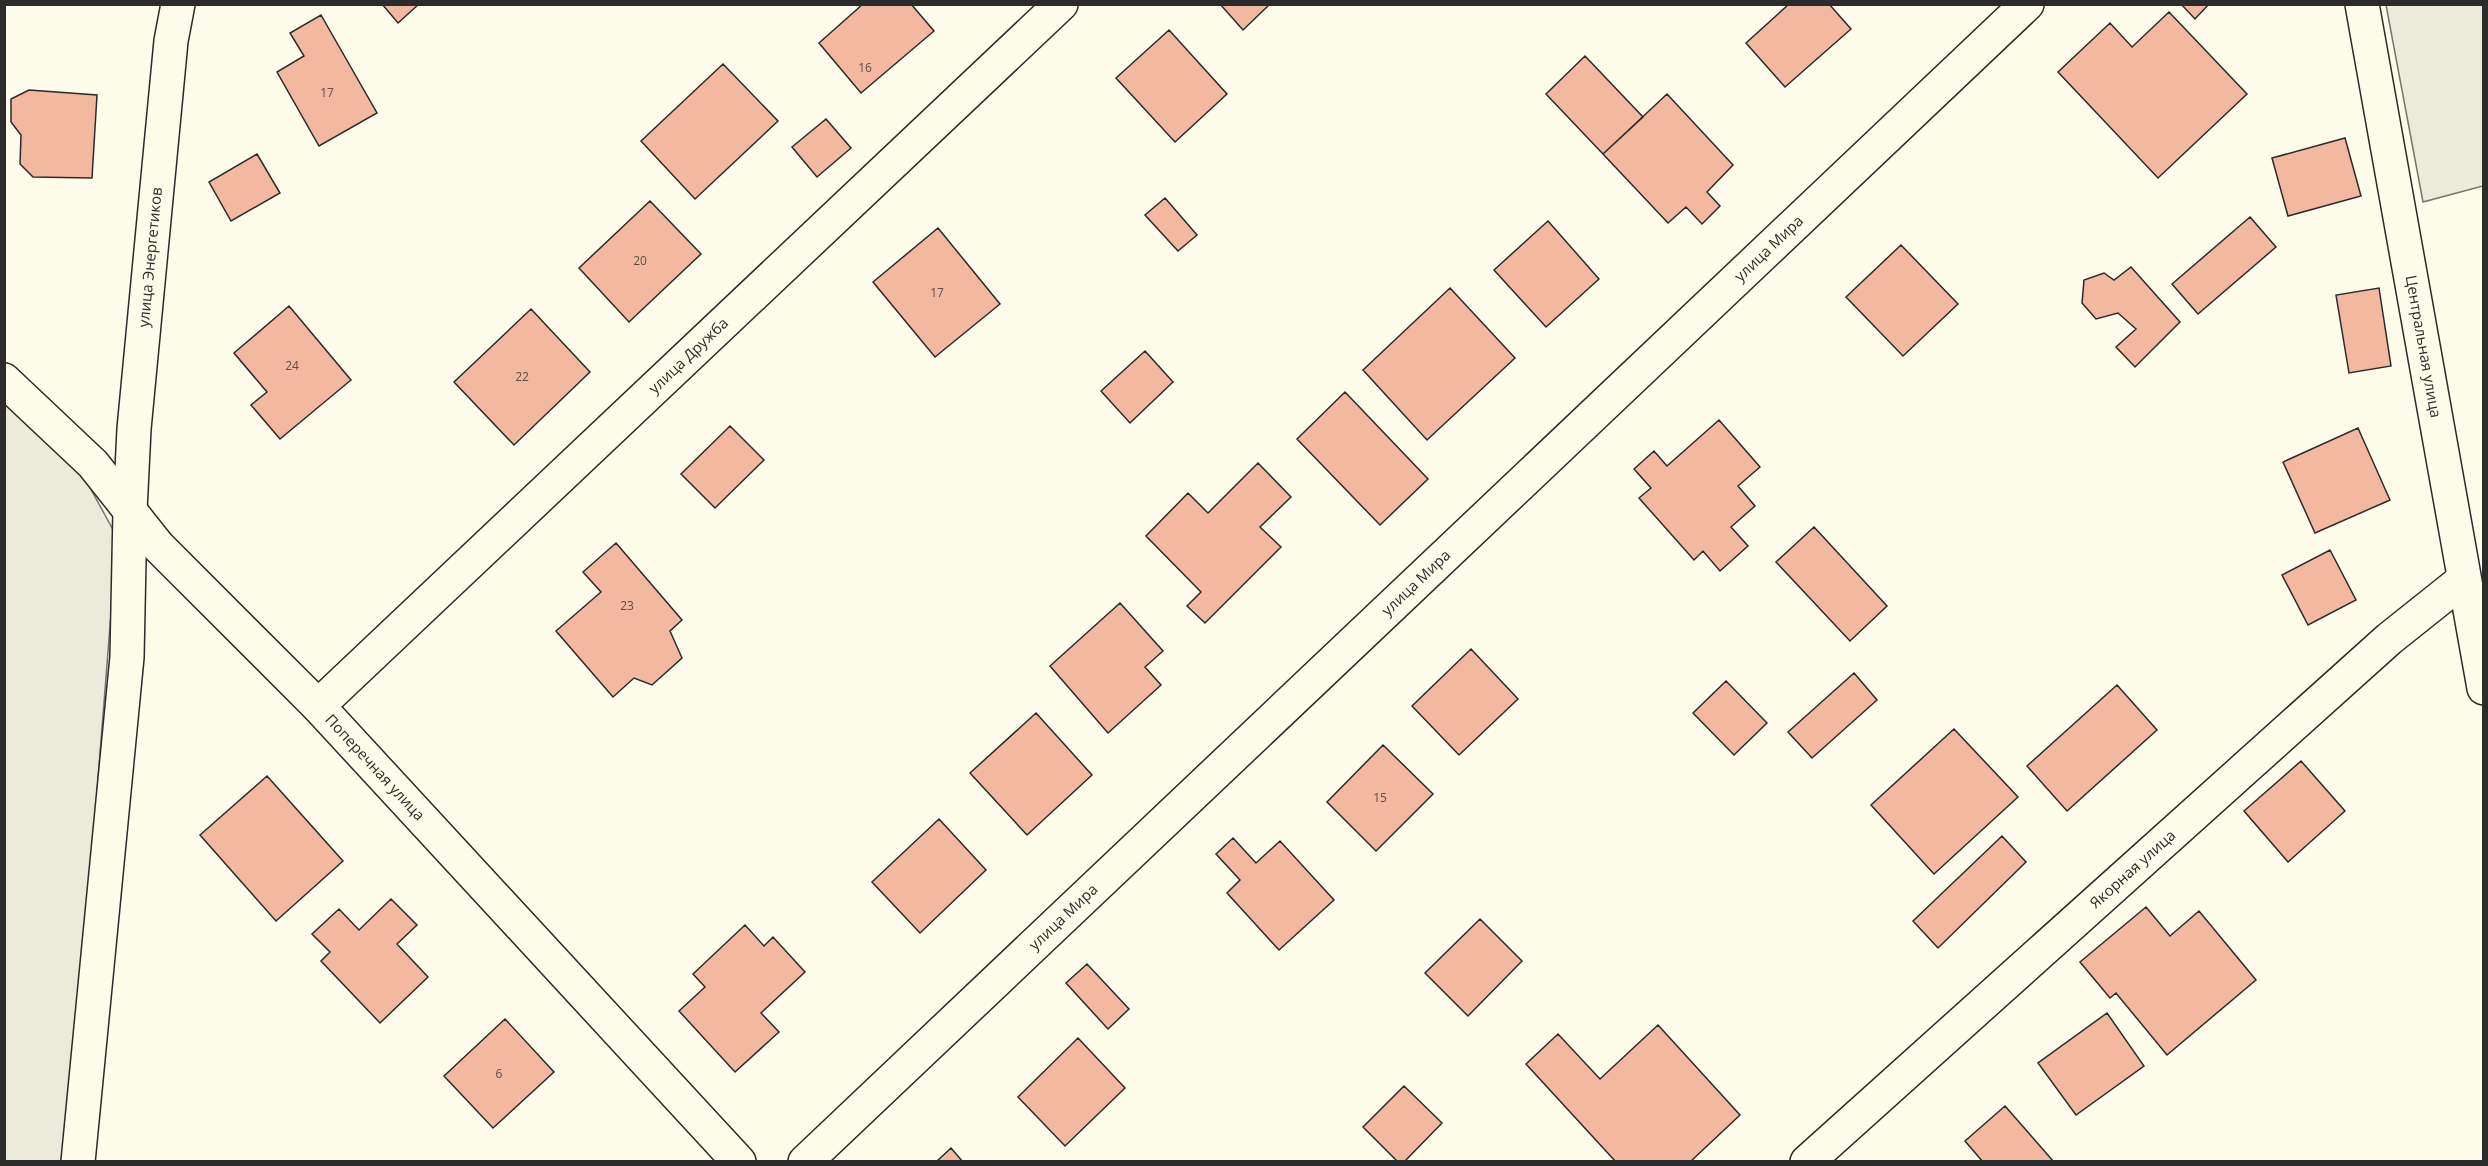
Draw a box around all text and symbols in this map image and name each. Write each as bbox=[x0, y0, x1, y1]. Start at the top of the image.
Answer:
house number: 16 bbox=[858, 59, 872, 76]
house number: 17 bbox=[320, 84, 334, 101]
street label: улица Энергетиков bbox=[133, 186, 166, 328]
street label: улица Мира bbox=[1729, 210, 1807, 285]
house number: 20 bbox=[633, 252, 647, 269]
street label: Центральная улица bbox=[2402, 274, 2447, 419]
house number: 17 bbox=[930, 284, 944, 301]
street label: улица Дружба bbox=[644, 313, 732, 398]
house number: 24 bbox=[285, 357, 299, 374]
house number: 22 bbox=[515, 368, 529, 385]
street label: улица Мира bbox=[1377, 545, 1454, 620]
house number: 23 bbox=[620, 597, 634, 614]
street label: Поперечная улица bbox=[321, 709, 430, 824]
house number: 15 bbox=[1373, 789, 1387, 806]
street label: Якорная улица bbox=[2085, 825, 2179, 912]
street label: улица Мира bbox=[1024, 879, 1101, 954]
house number: 6 bbox=[496, 1065, 503, 1082]

